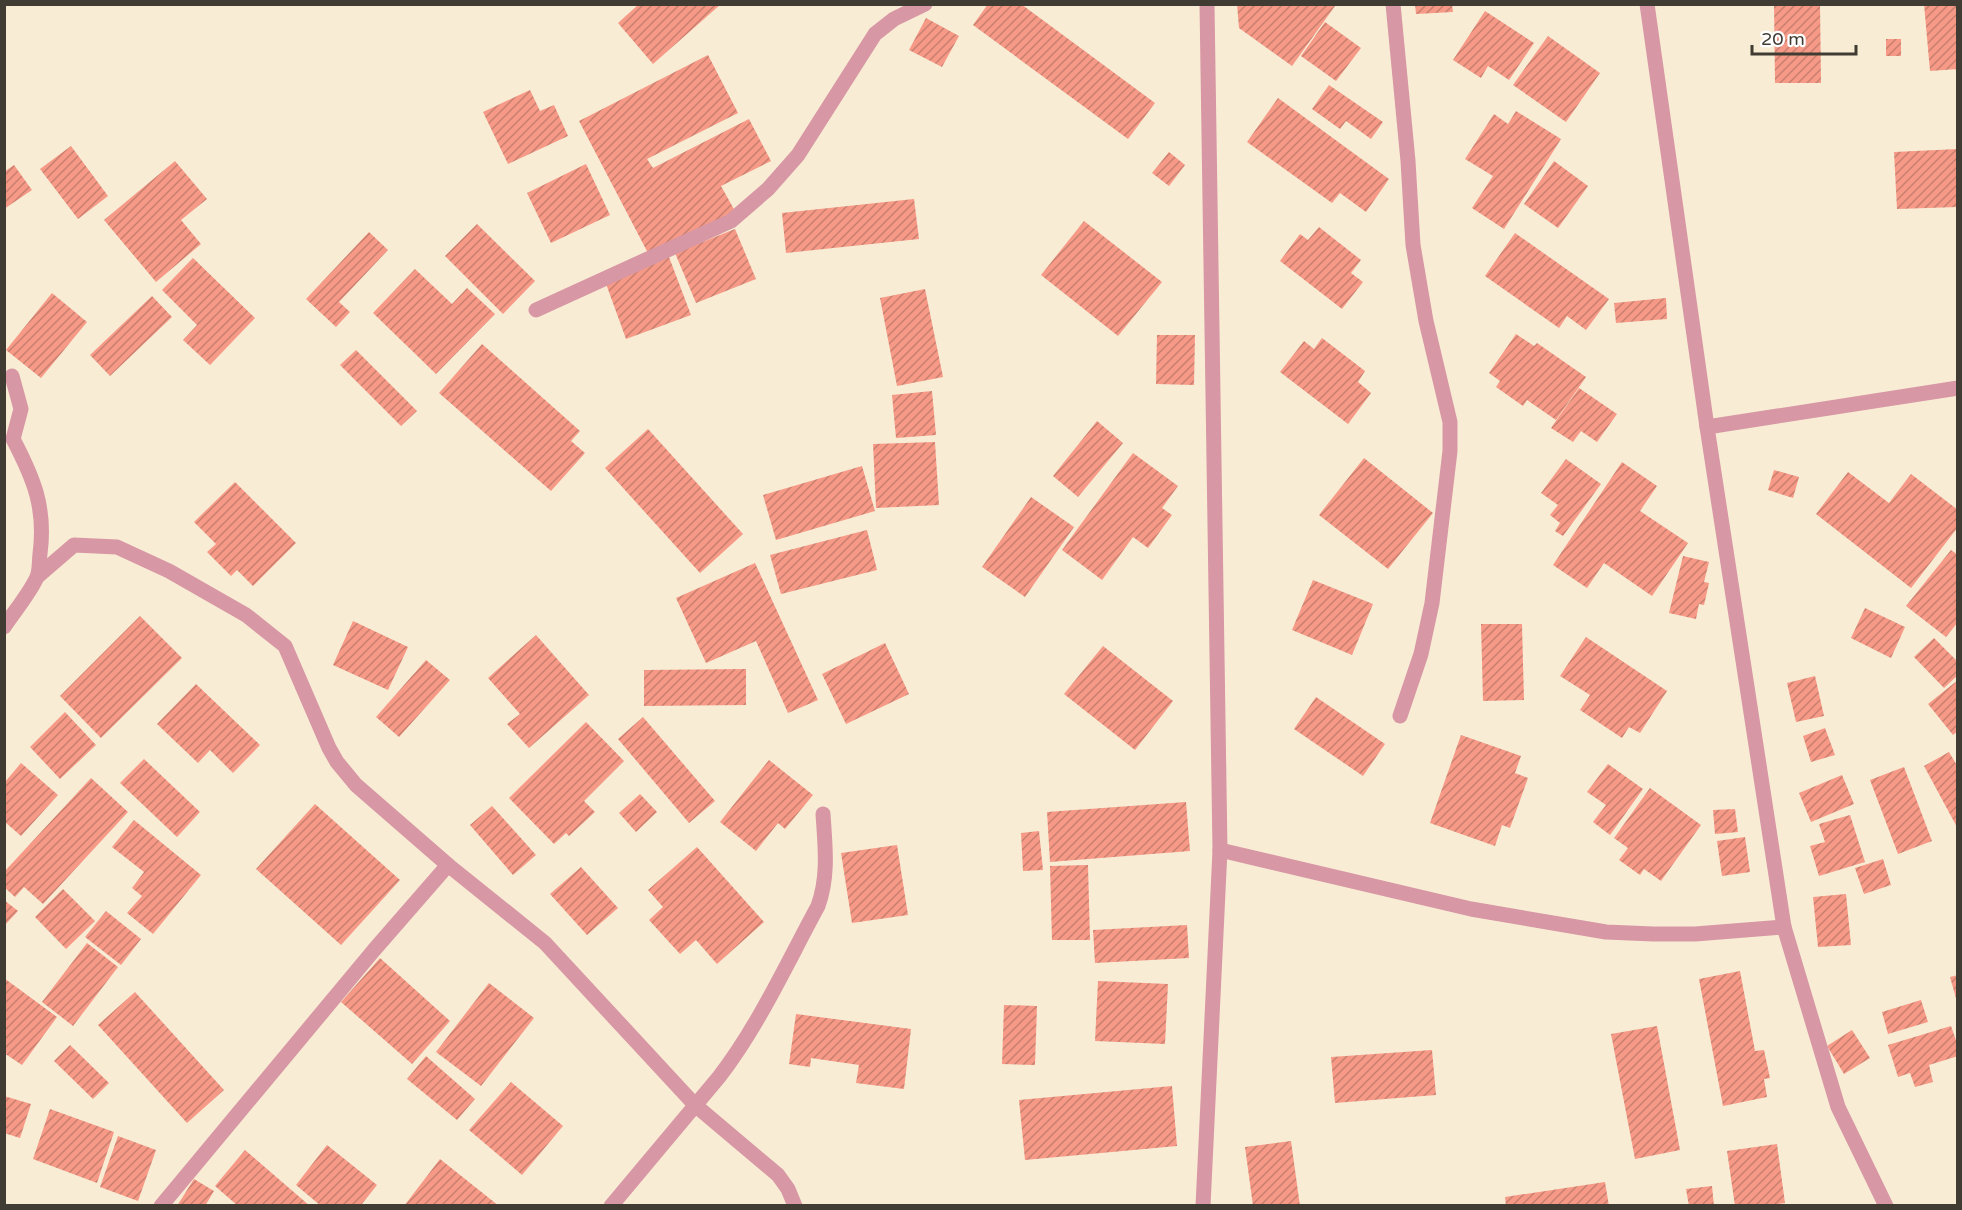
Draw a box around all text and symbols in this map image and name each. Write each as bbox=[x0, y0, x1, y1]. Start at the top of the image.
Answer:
scale bar bbox=[1752, 18, 1856, 56]
text: 20 m bbox=[1761, 28, 1805, 50]

